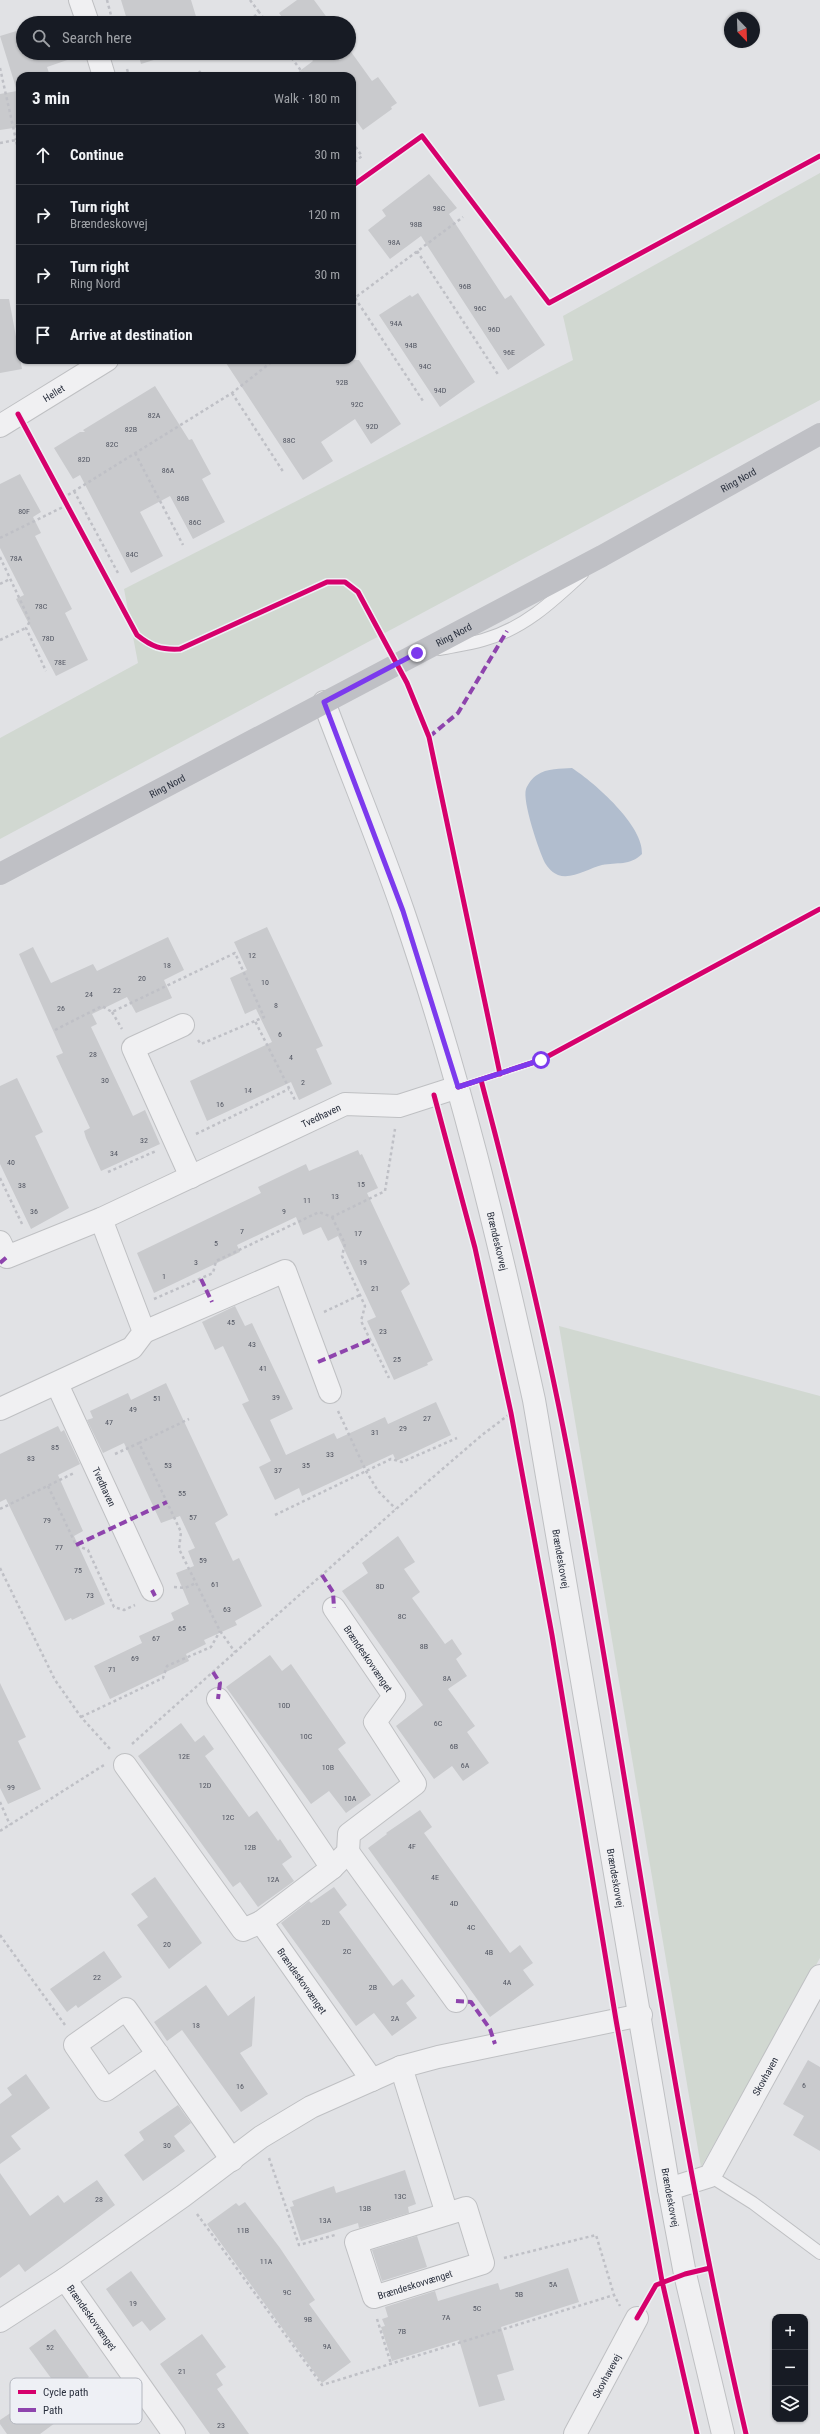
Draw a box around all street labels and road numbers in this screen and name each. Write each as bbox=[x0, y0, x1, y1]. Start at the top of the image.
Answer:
street label: Hellet bbox=[41, 382, 66, 404]
street label: Ring Nord bbox=[719, 465, 758, 494]
street label: Ring Nord bbox=[434, 620, 473, 648]
street label: Ring Nord bbox=[147, 772, 187, 800]
street label: Tvedhaven bbox=[299, 1101, 342, 1129]
street label: Brændeskovvej bbox=[485, 1211, 510, 1271]
street label: Tvedhaven bbox=[91, 1465, 118, 1508]
street label: Brændeskovvej bbox=[551, 1528, 572, 1589]
street label: Brændeskovvænget bbox=[342, 1623, 395, 1694]
street label: Brændeskovvej bbox=[605, 1848, 626, 1908]
street label: Brændeskovvænget bbox=[275, 1946, 329, 2016]
street label: Skovhaven bbox=[750, 2055, 780, 2097]
street label: Brændeskovvej bbox=[660, 2167, 682, 2228]
street label: Brændeskovvænget bbox=[376, 2267, 454, 2301]
street label: Brændeskovvænget bbox=[65, 2283, 119, 2352]
street label: Skovhavevej bbox=[590, 2352, 622, 2400]

